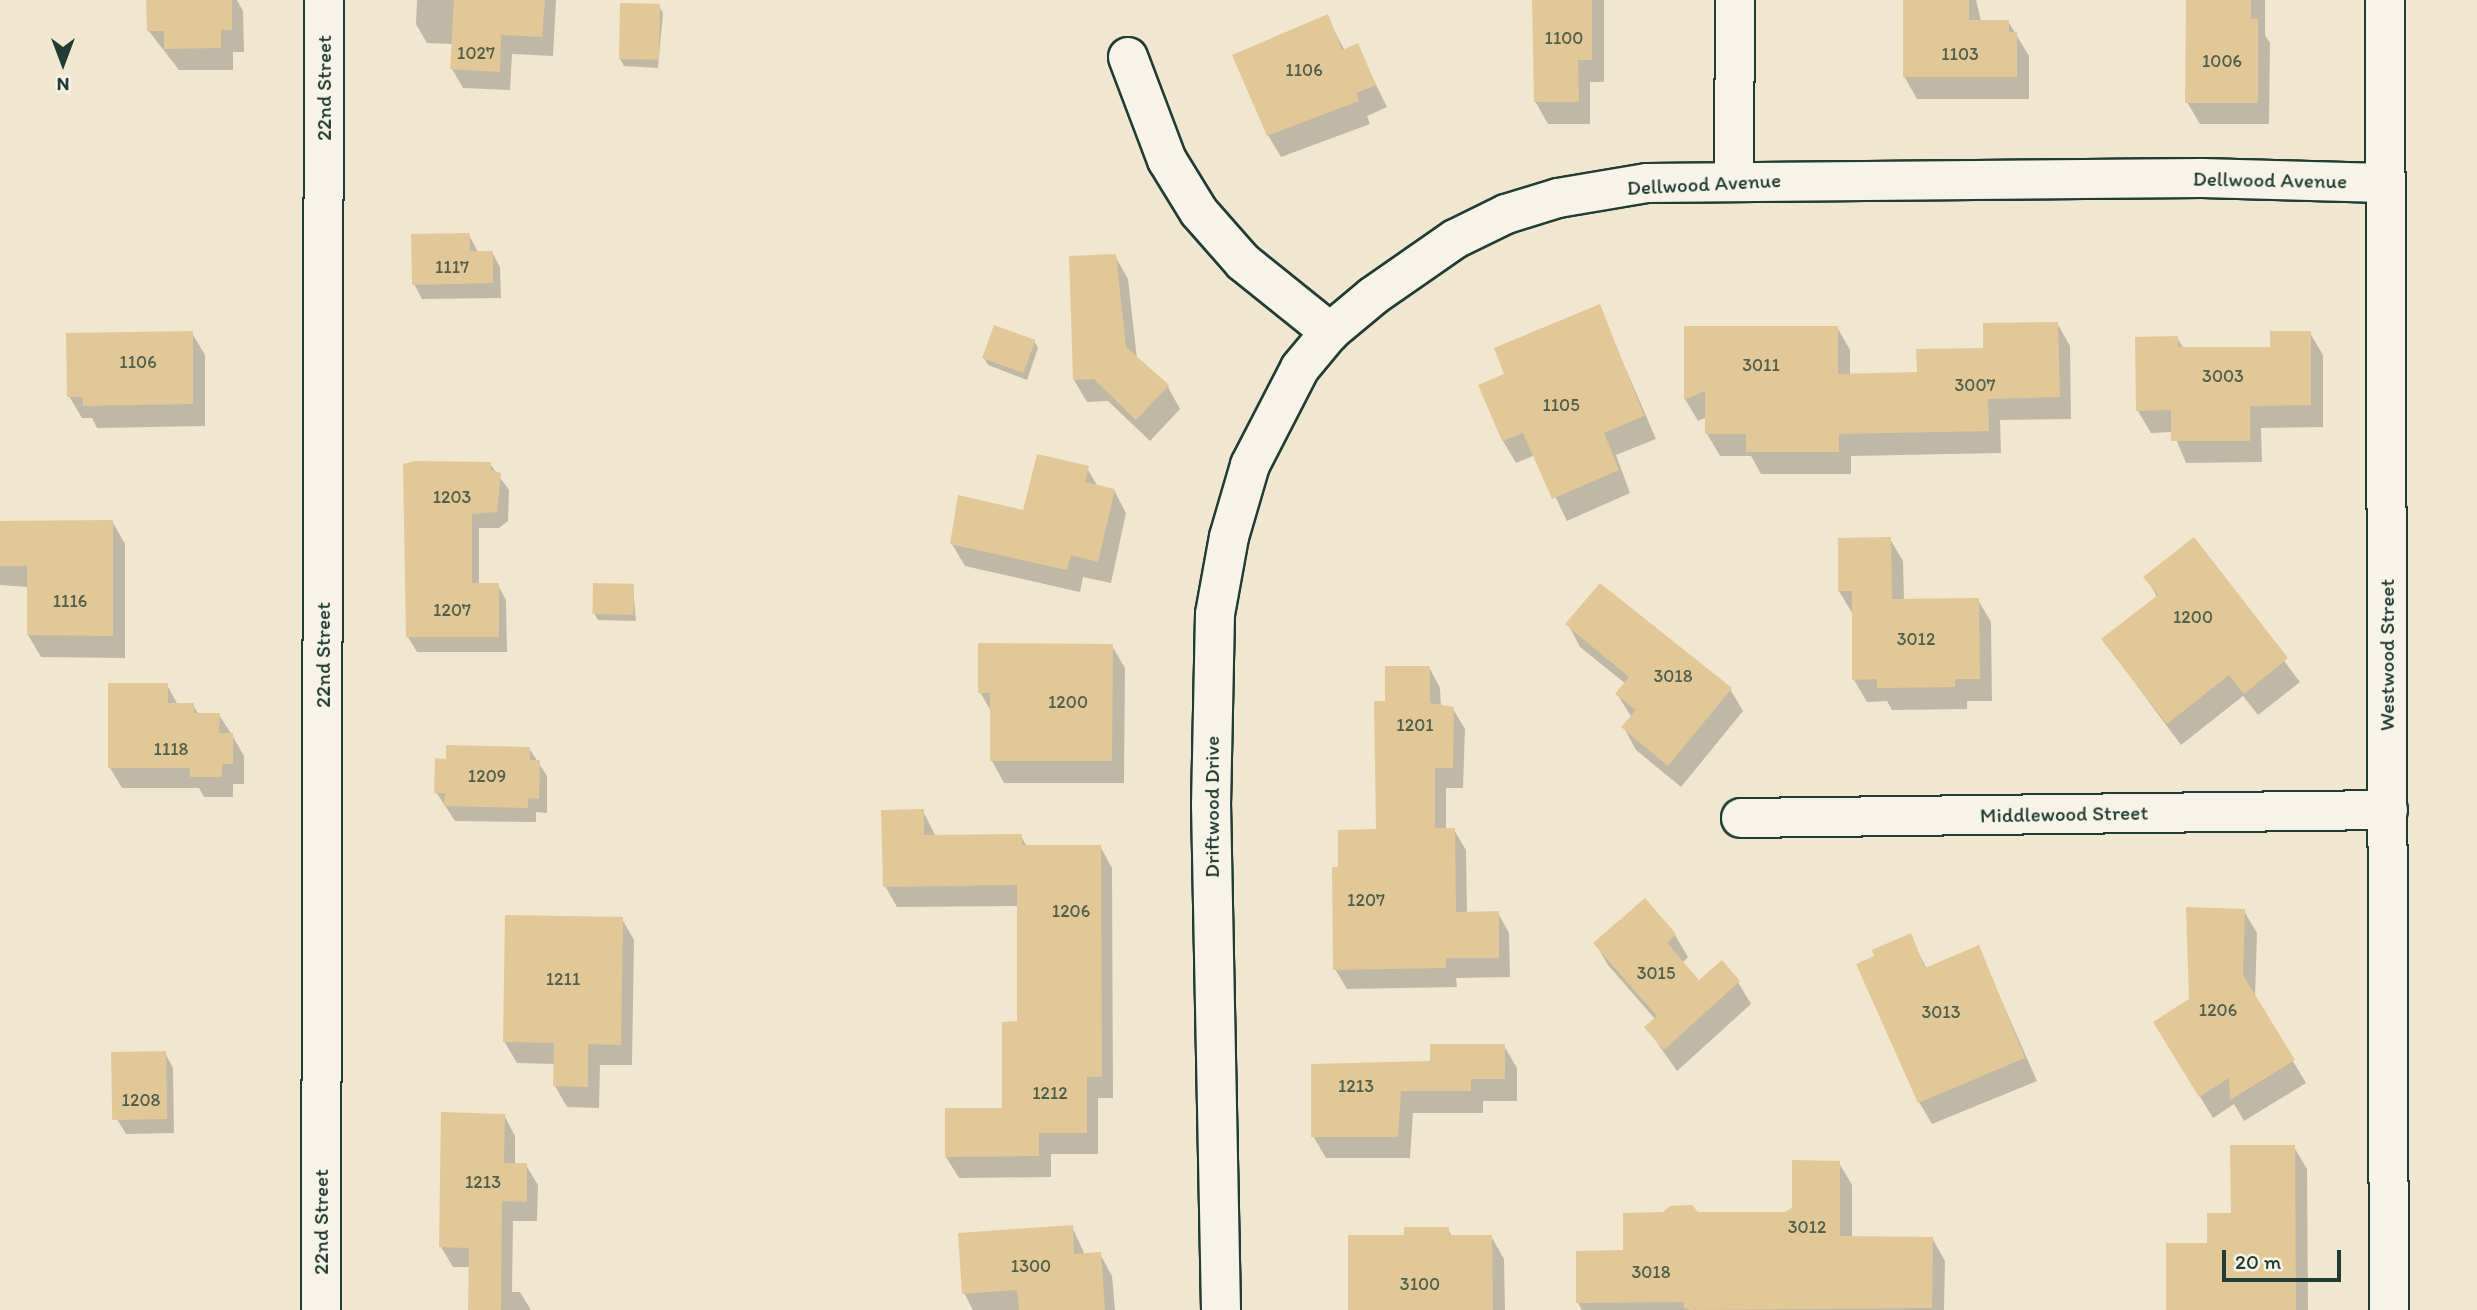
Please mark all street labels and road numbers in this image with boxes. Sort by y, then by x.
street label: 22nd Street [311,35,337,141]
street label: Dellwood Avenue [2193,166,2347,194]
street label: Dellwood Avenue [1627,167,1781,201]
street label: Westwood Street [2374,579,2400,731]
street label: 22nd Street [310,602,336,708]
street label: Driftwood Drive [1199,736,1225,878]
street label: Middlewood Street [1980,800,2148,828]
street label: 22nd Street [308,1169,334,1275]

